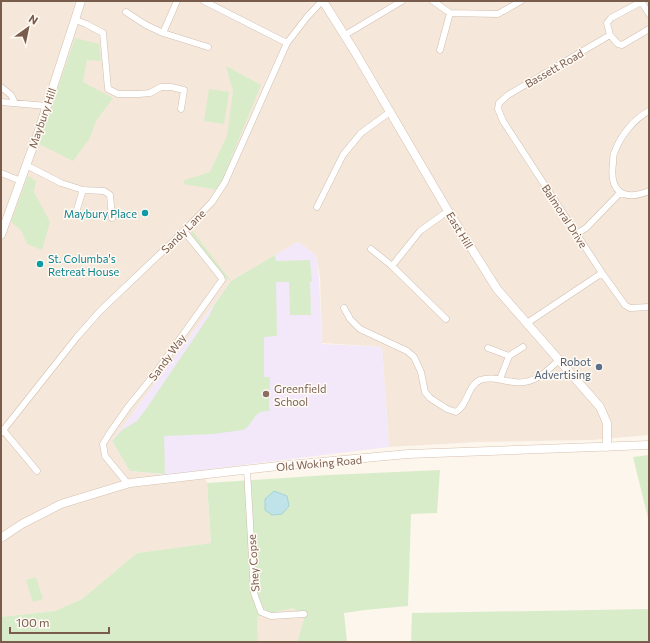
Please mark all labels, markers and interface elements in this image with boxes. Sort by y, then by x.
north arrow [8,8,48,48]
text: N [27,11,41,27]
street label: Bassett Road [522,46,586,90]
street label: Maybury Hill [26,86,58,150]
street label: Balmoral Drive [540,182,591,250]
street label: Sandy Lane [158,206,208,256]
place label: Maybury Place [64,207,137,220]
marker: Maybury Place [140,208,150,218]
street label: East Hill [444,209,476,251]
place label: St. Columba's Retreat House [48,252,120,278]
marker: St. Columba's Retreat House [35,259,45,269]
street label: Sandy Way [146,331,188,383]
place label: Robot Advertising [534,355,591,381]
marker: Robot Advertising [594,362,604,372]
place label: Greenfield School [274,382,326,408]
marker: Greenfield School [261,389,271,399]
street label: Old Woking Road [276,453,362,473]
street label: Shey Copse [244,534,261,592]
scale bar [10,609,109,635]
text: 100 m [16,615,50,629]

